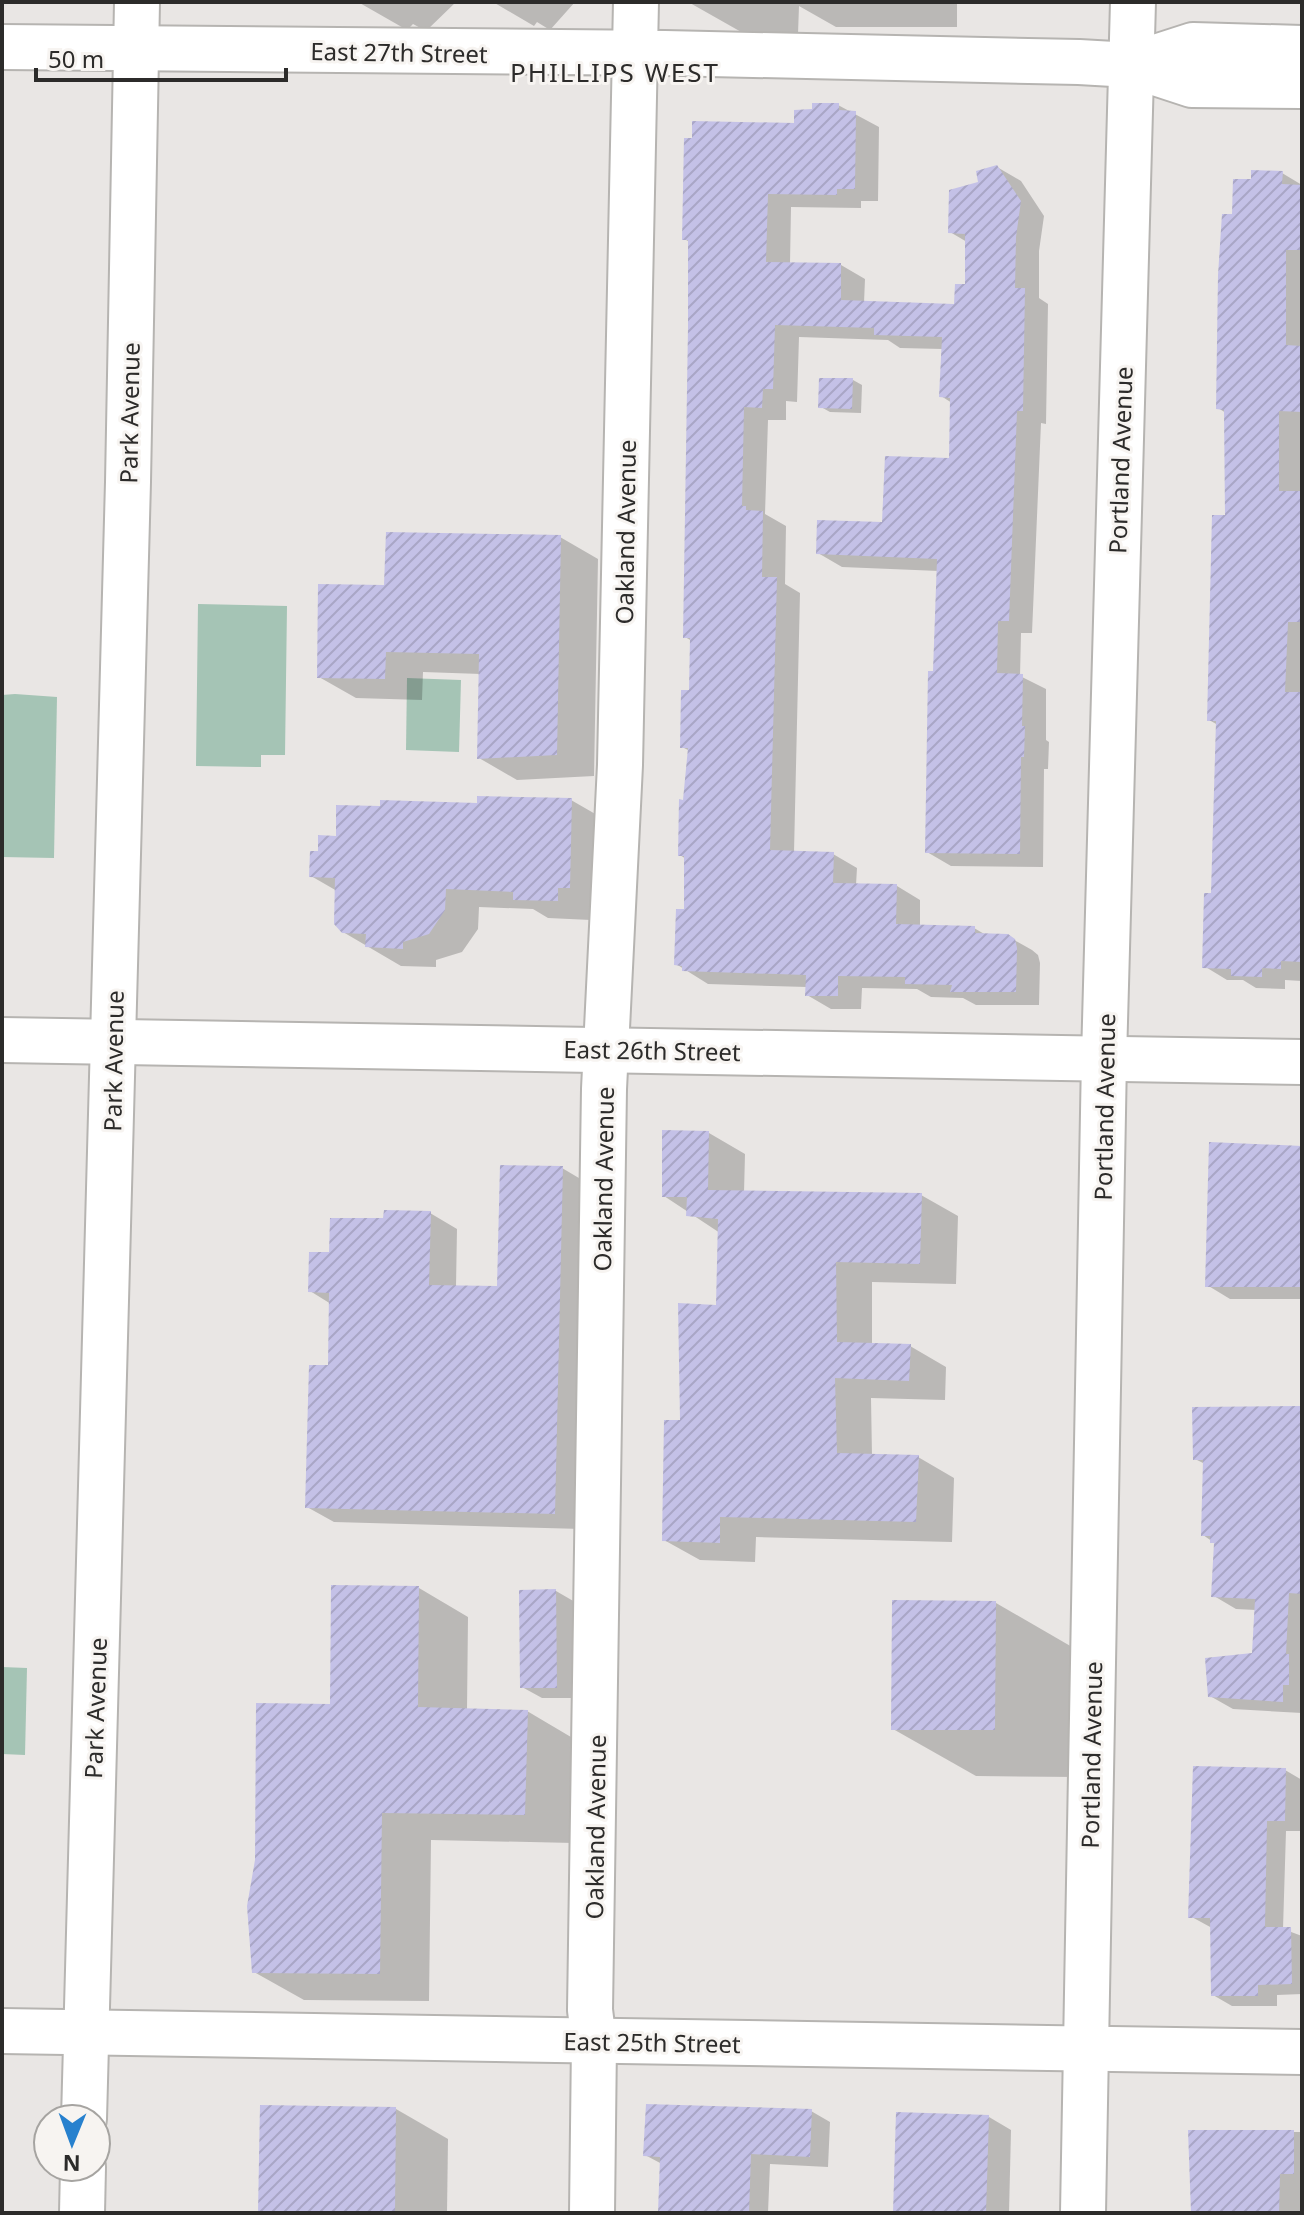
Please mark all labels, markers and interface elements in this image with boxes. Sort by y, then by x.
scale bar [36,32,286,82]
street label: East 27th Street [310,34,488,70]
text: 50 m [48,42,104,75]
district label: PHILLIPS WEST [510,54,720,90]
street label: Park Avenue [111,342,147,484]
street label: Portland Avenue [1100,366,1140,554]
street label: Oakland Avenue [607,439,643,625]
street label: Park Avenue [95,990,131,1132]
street label: Portland Avenue [1086,1013,1122,1201]
street label: East 26th Street [563,1032,741,1068]
street label: Oakland Avenue [585,1086,621,1272]
street label: Park Avenue [76,1637,114,1779]
street label: Portland Avenue [1073,1661,1109,1849]
street label: Oakland Avenue [577,1734,613,1920]
street label: East 25th Street [563,2024,741,2060]
north arrow [32,2103,112,2183]
text: N [62,2149,81,2179]

